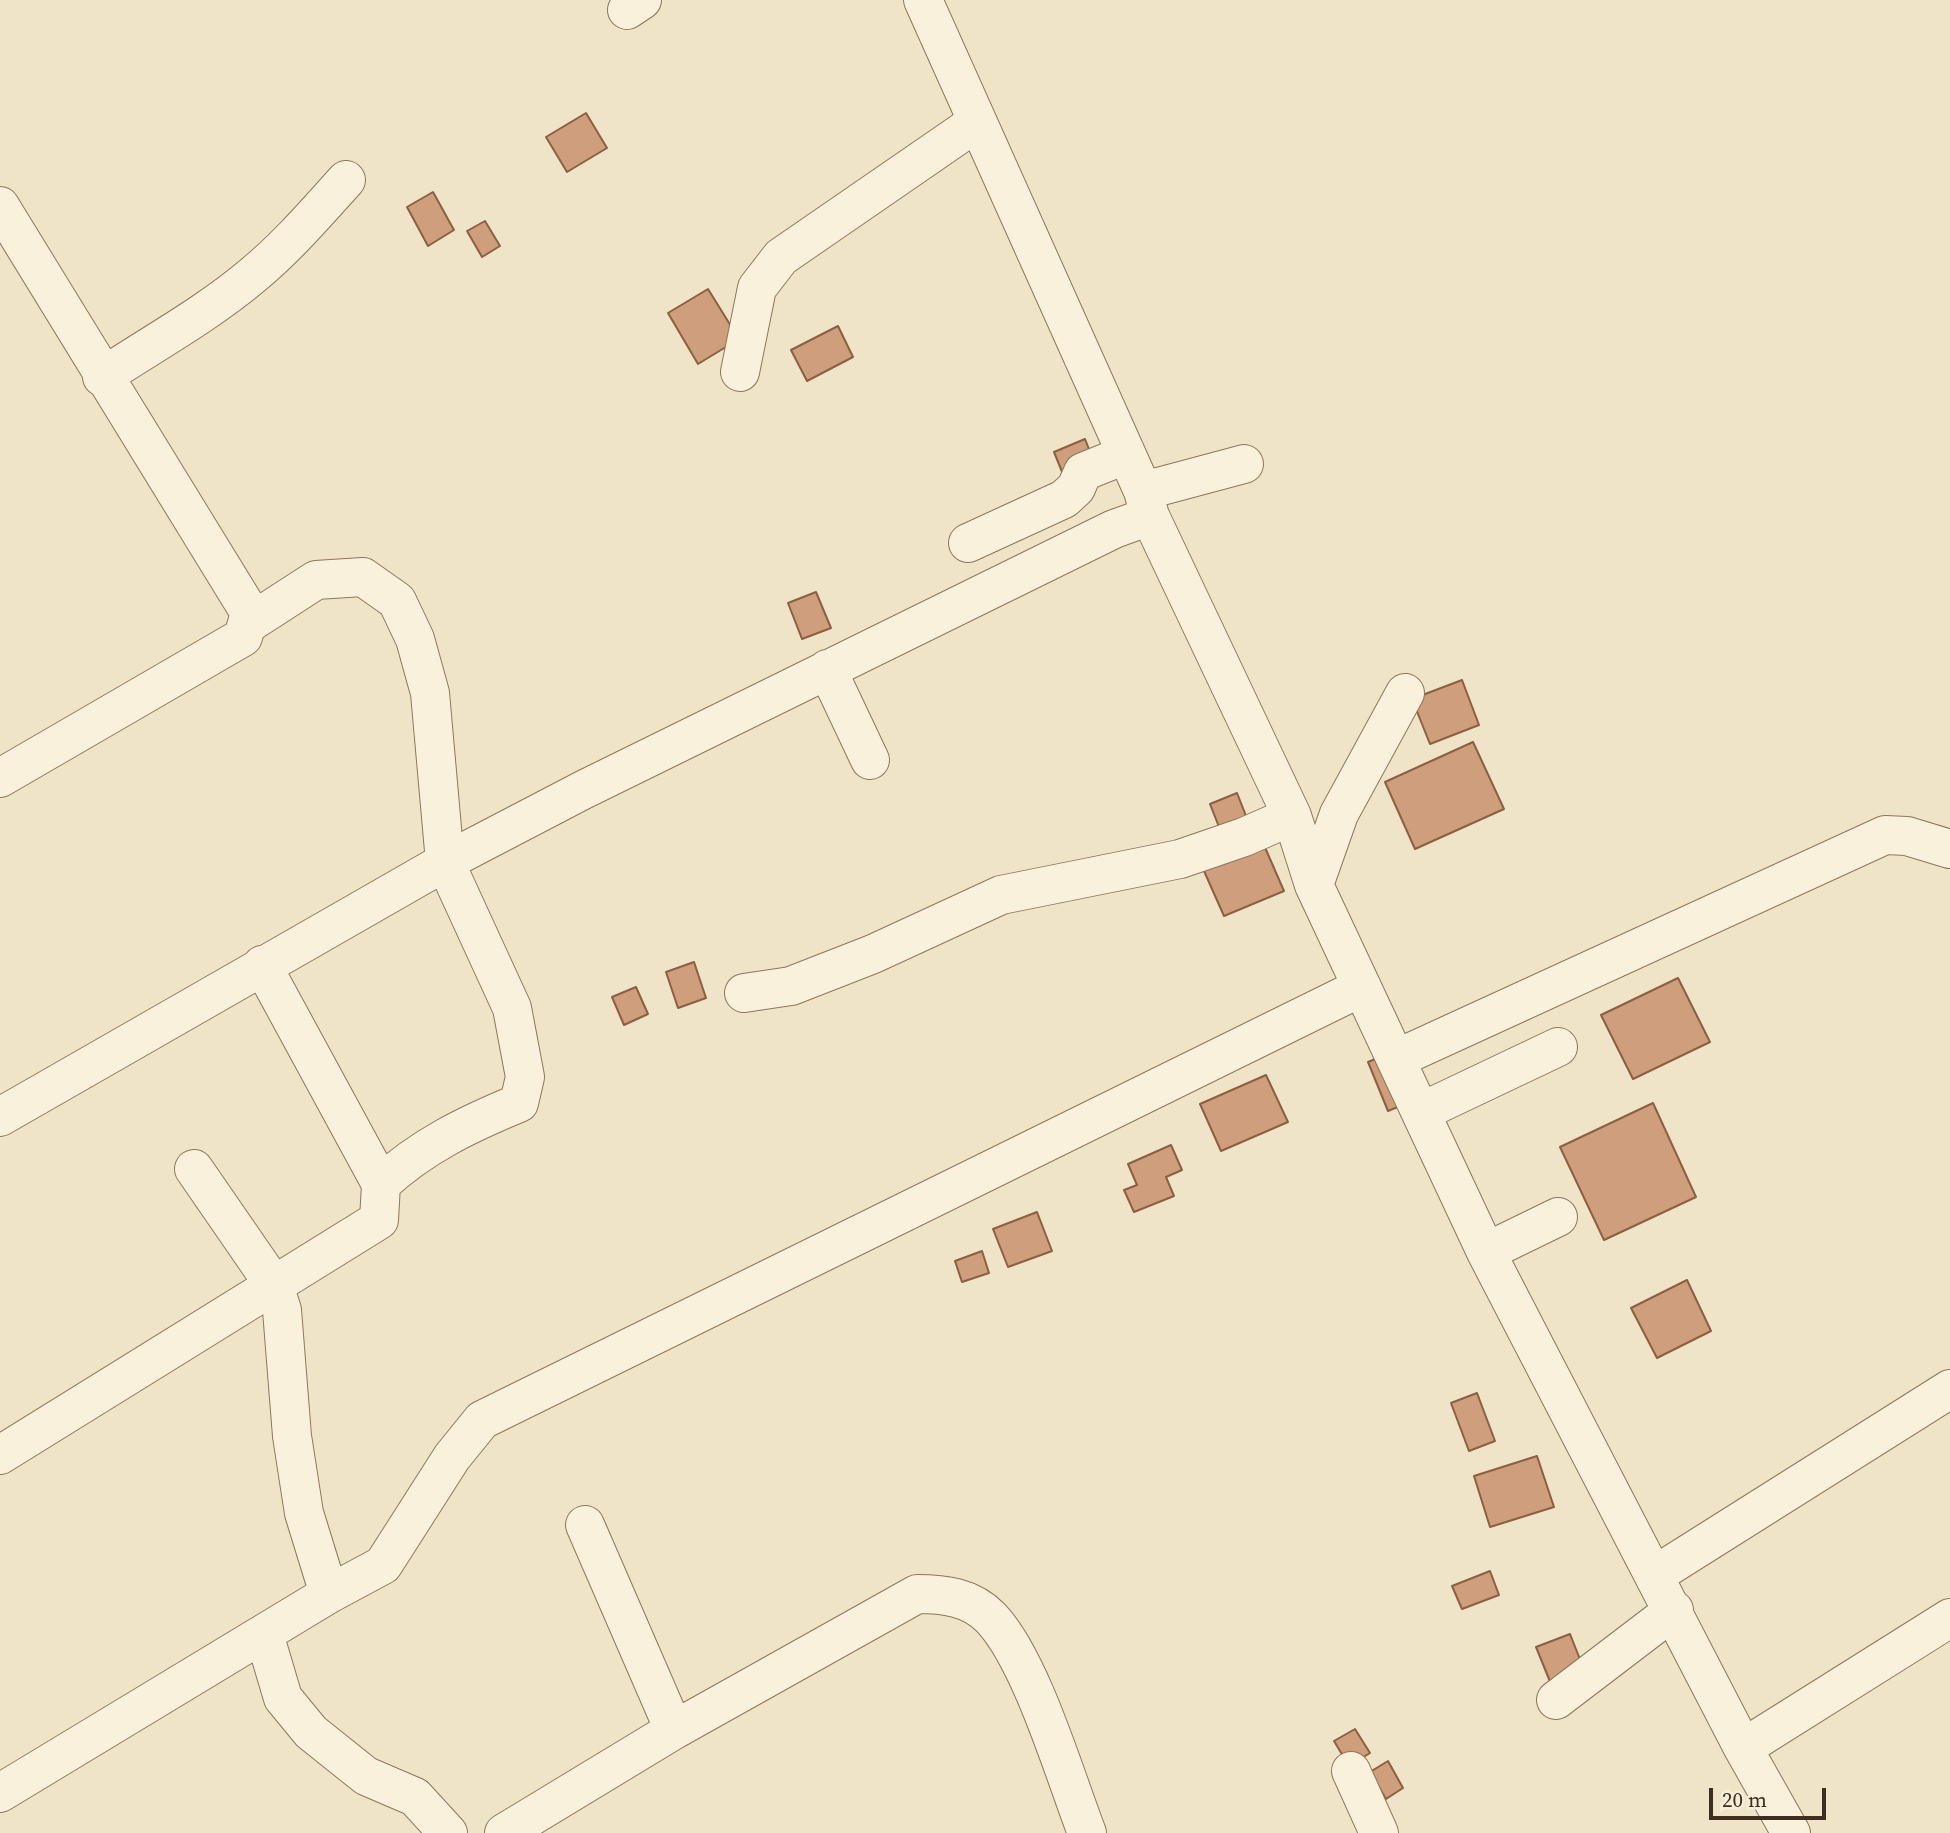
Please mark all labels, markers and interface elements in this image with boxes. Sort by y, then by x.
scale bar [1712,1773,1829,1817]
text: 20 m [1722,1785,1767,1814]

